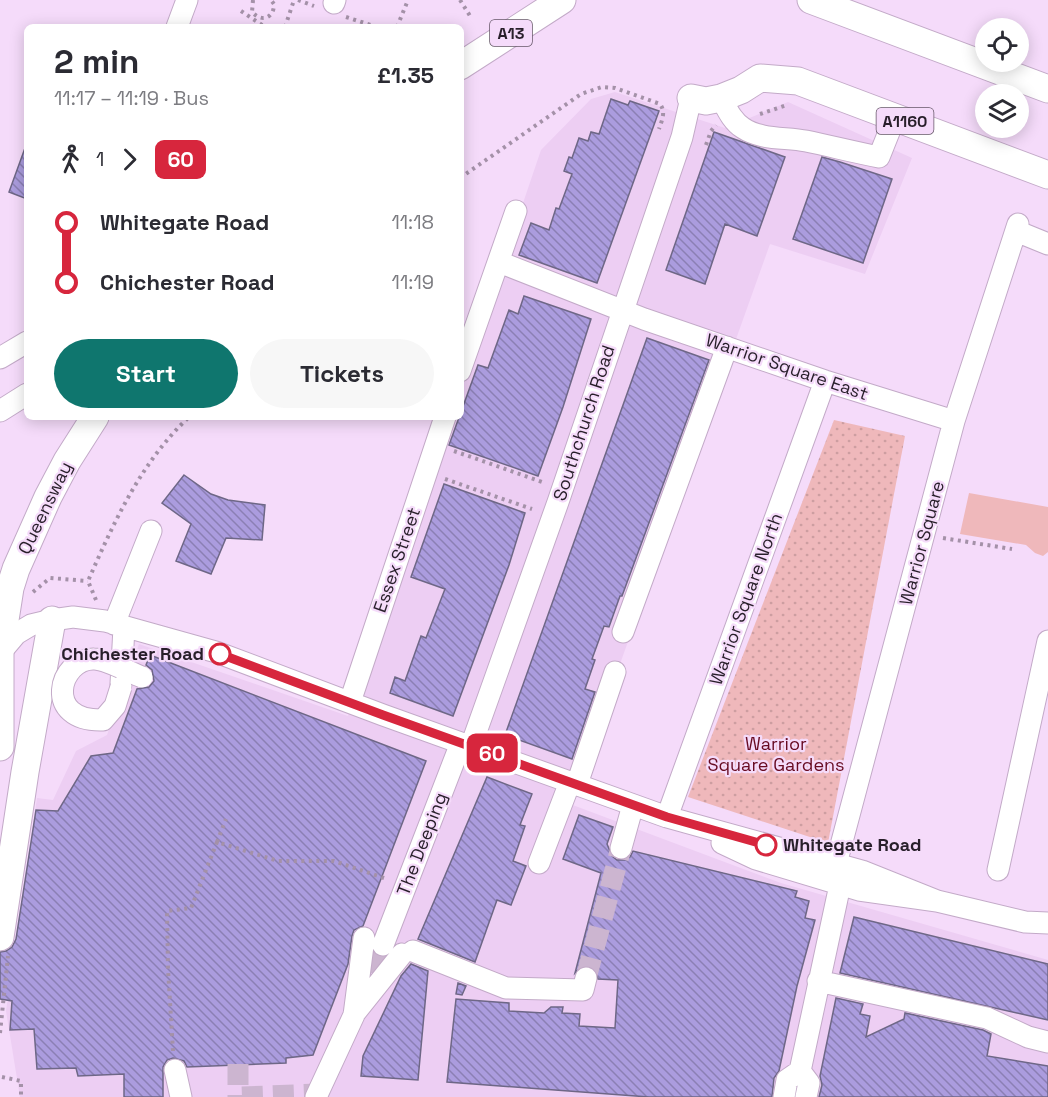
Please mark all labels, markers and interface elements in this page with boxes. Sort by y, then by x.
map controls [975,18,1029,138]
button: locate [975,18,1029,72]
road number: A13 [490,20,532,46]
text: 2 min [54,41,139,83]
text: £1.35 [377,61,434,89]
button: layers [975,84,1029,138]
text: 11:17 – 11:19 · Bus [54,85,209,111]
road number: A1160 [876,108,934,134]
icon: walk [54,143,87,176]
icon: forward [113,143,146,176]
text: 1 [96,146,104,172]
text: 60 [167,146,194,173]
text: Whitegate Road [100,208,269,236]
text: 11:18 [391,209,434,235]
text: Chichester Road [100,268,275,296]
text: 11:19 [392,269,434,295]
street label: Warrior Square East [703,328,871,405]
button: Start [54,339,238,408]
button: Tickets [250,339,434,408]
street label: Southchurch Road [548,342,620,504]
street label: Queensway [12,458,77,558]
street label: Warrior Square [894,478,949,607]
street label: Essex Street [368,504,425,615]
street label: Warrior Square North [704,510,787,688]
place label: Chichester Road [61,642,204,665]
marker: Chichester Road [209,643,231,665]
park label: Warrior Square Gardens [707,732,845,776]
line badge: 60 [465,734,519,772]
text: 60 [479,740,505,767]
street label: The Deeping [391,789,452,899]
place label: Whitegate Road [783,833,922,856]
marker: Whitegate Road [755,834,777,856]

